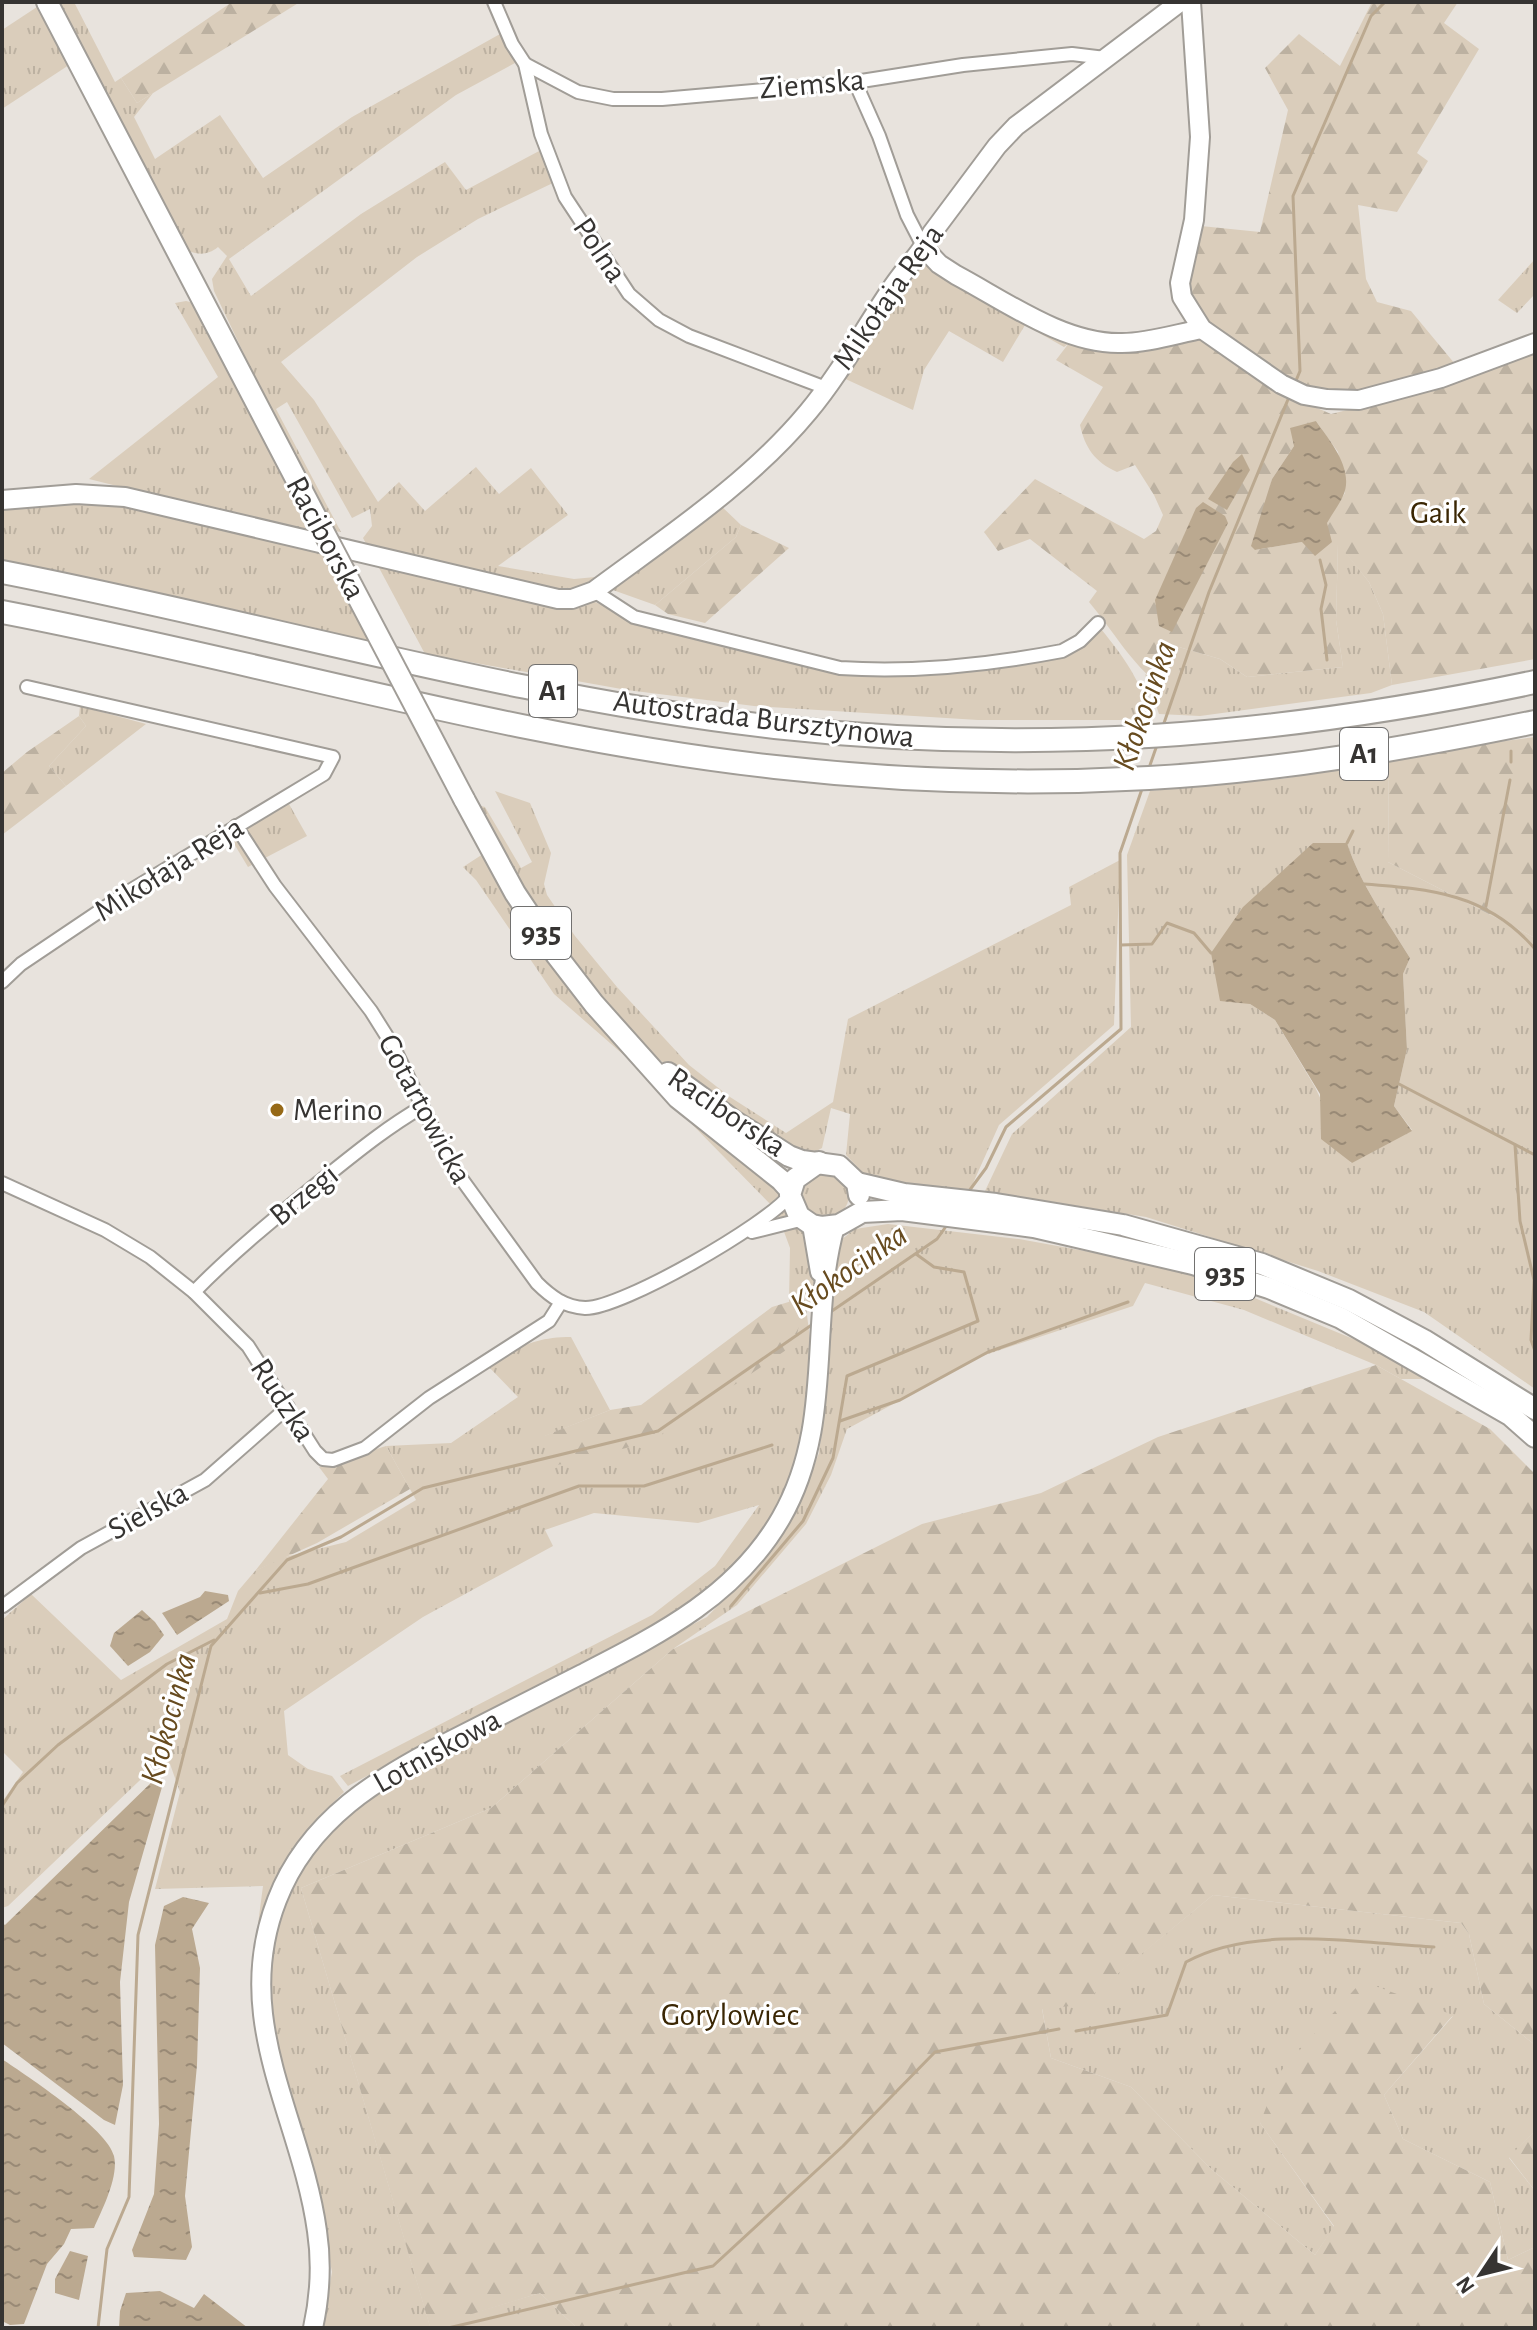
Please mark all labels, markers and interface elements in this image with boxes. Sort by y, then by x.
street label: Ziemska [758,63,866,105]
street label: Polna [567,212,633,288]
street label: Mikołaja Reja [826,219,950,375]
street label: Raciborska [280,471,372,605]
park label: Gaik [1410,497,1466,529]
water label: Kłokocinka [1107,637,1183,775]
road number: A1 [529,665,577,717]
street label: Autostrada Bursztynowa [612,685,916,753]
road number: A1 [1340,728,1388,780]
street label: Mikołaja Reja [89,811,249,927]
road number: 935 [511,907,571,959]
street label: Gotartowicka [372,1029,478,1189]
street label: Raciborska [662,1061,792,1163]
place label: Merino [293,1094,383,1126]
marker: Merino [268,1101,286,1119]
street label: Brzegi [264,1158,344,1232]
water label: Kłokocinka [784,1218,914,1322]
road number: 935 [1195,1248,1255,1300]
street label: Rudzka [245,1353,321,1447]
street label: Sielska [103,1476,193,1546]
water label: Kłokocinka [135,1650,203,1788]
street label: Lotniskowa [368,1703,506,1799]
park label: Gorylowiec [661,1999,799,2031]
north arrow [1441,2234,1521,2314]
text: N [1452,2272,1479,2297]

